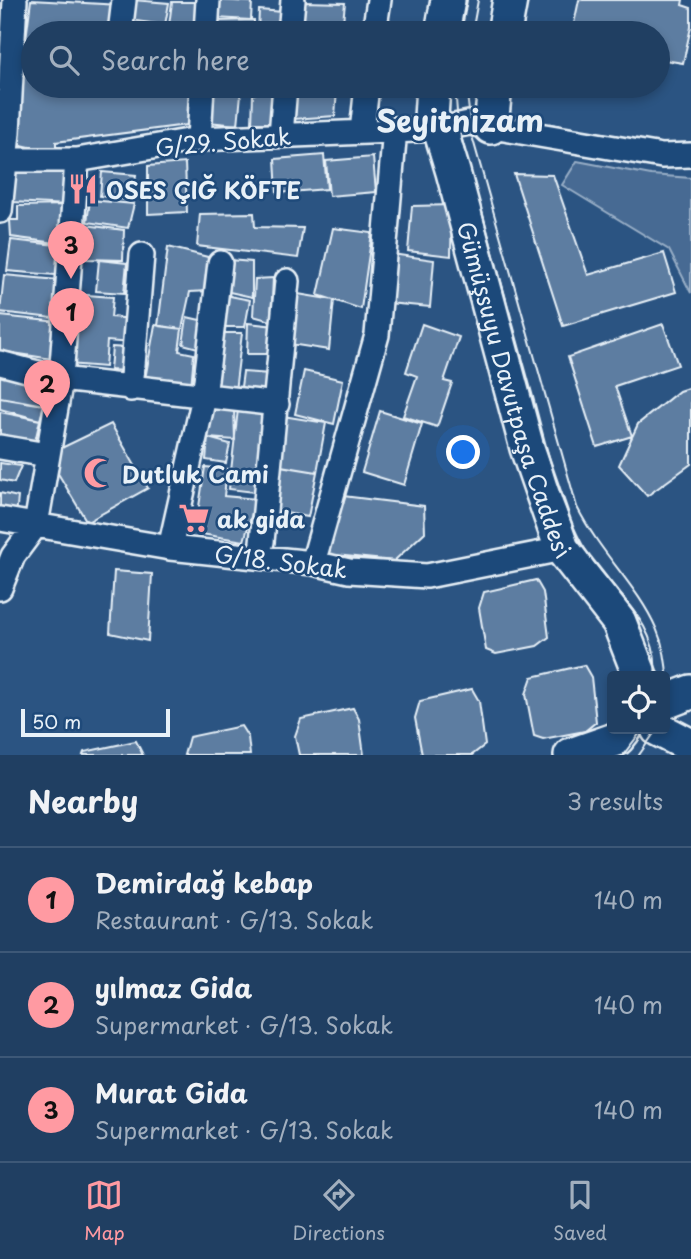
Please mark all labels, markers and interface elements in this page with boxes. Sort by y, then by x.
search box [21,21,670,98]
text: Search here [101,40,250,79]
icon: search [45,41,83,79]
district label: Seyitnizam [376,97,544,142]
street label: G/29. Sokak [154,118,292,164]
restaurant icon: OSES ÇIĞ KÖFTE [66,172,100,206]
place label: OSES ÇIĞ KÖFTE [106,172,301,207]
street label: Gümüşsuyu Davutpaşa Caddesi [449,217,580,566]
pin: 3 [48,221,94,279]
pin: 1 [48,288,94,346]
pin: 2 [24,360,70,418]
your location [446,435,480,469]
mosque icon: Dutluk Cami [82,456,116,490]
place label: Dutluk Cami [122,456,268,491]
supermarket icon: ak gida [177,501,211,535]
place label: ak gida [217,501,305,536]
street label: G/18. Sokak [212,535,350,587]
map controls [607,671,670,734]
button: locate [607,671,670,734]
scale bar [21,706,170,738]
text: 50 m [32,707,81,735]
text: Nearby [28,778,138,823]
text: 3 results [567,783,663,818]
text: Demirdağ kebap [95,863,313,902]
text: 1 [46,882,57,917]
text: 140 m [594,882,663,917]
text: Restaurant · G/13. Sokak [95,902,373,937]
text: yılmaz Gida [95,968,252,1007]
text: 2 [43,987,59,1022]
text: 140 m [594,987,663,1022]
text: Supermarket · G/13. Sokak [95,1007,393,1042]
text: Murat Gida [95,1073,248,1112]
text: 3 [43,1092,59,1127]
text: 140 m [594,1092,663,1127]
text: Supermarket · G/13. Sokak [95,1112,393,1147]
tab: Map [84,1176,125,1246]
tab: Directions [293,1176,385,1246]
tab: Saved [553,1176,607,1246]

